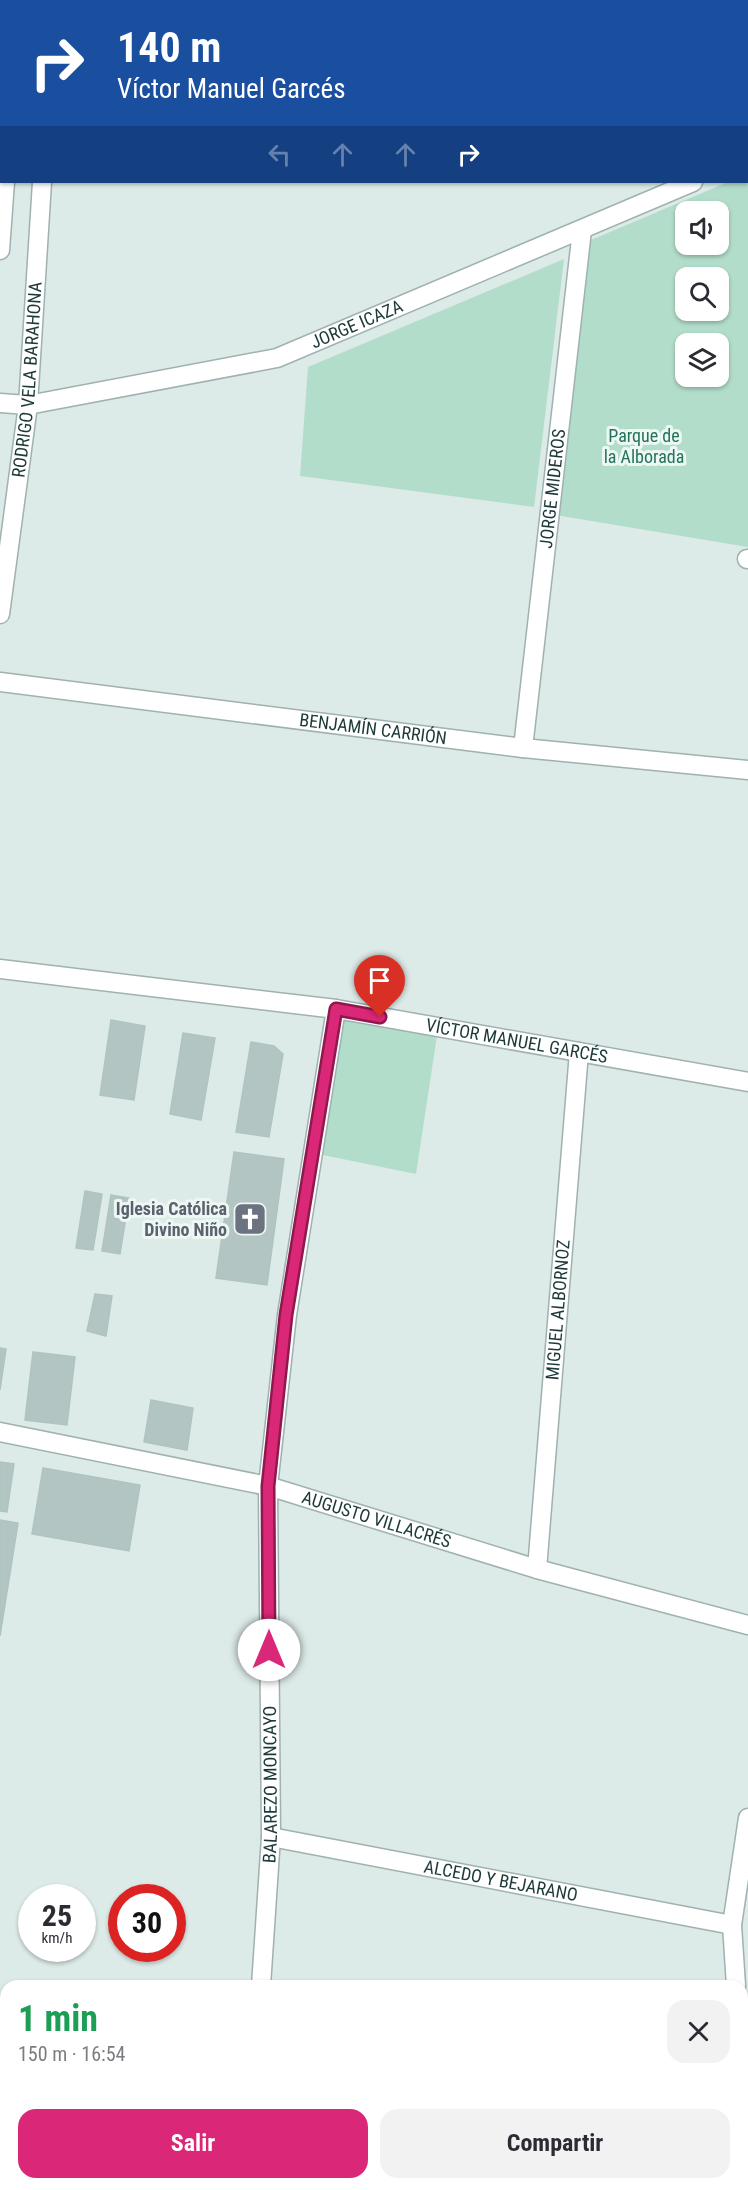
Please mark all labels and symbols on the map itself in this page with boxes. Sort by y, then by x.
street label: RODRIGO VELA BARAHONA [7,281,46,479]
street label: JORGE ICAZA [307,295,406,353]
park label: Parque de la Alborada [604,425,684,467]
street label: JORGE MIDEROS [535,428,569,549]
street label: BENJAMÍN CARRIÓN [298,709,448,748]
pin [354,955,405,1017]
street label: VÍCTOR MANUEL GARCÉS [424,1014,610,1067]
place label: Iglesia Católica Divino Niño [116,1198,227,1240]
church icon: Iglesia Católica Divino Niño [232,1201,268,1237]
street label: MIGUEL ALBORNOZ [541,1239,574,1381]
street label: AUGUSTO VILLACRÉS [300,1486,454,1552]
position arrow [237,1618,301,1682]
street label: BALAREZO MONCAYO [258,1706,281,1864]
street label: ALCEDO Y BEJARANO [422,1855,580,1905]
speed limit sign: 30 [108,1884,186,1962]

